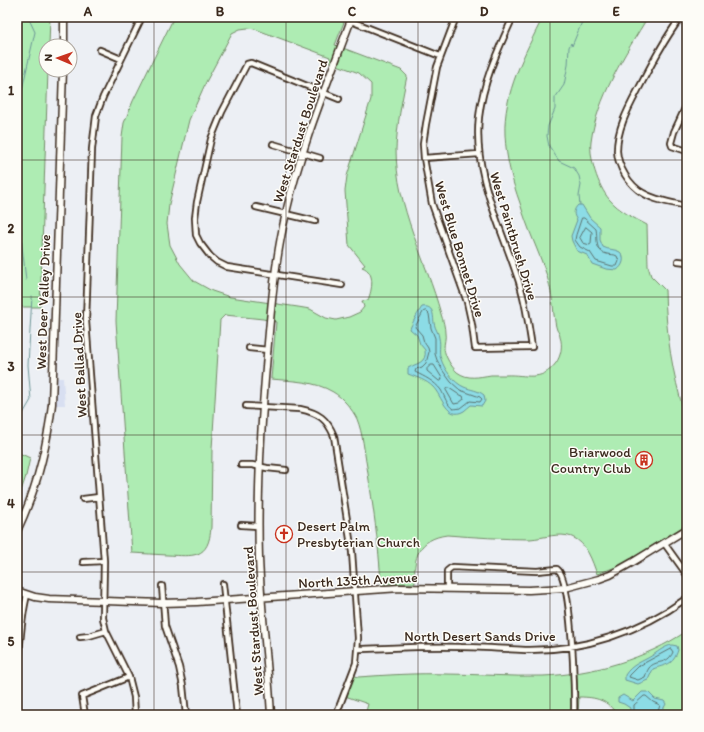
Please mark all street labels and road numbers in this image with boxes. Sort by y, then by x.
street label: West Stardust Boulevard [269,57,332,205]
street label: West Paintbrush Drive [486,170,541,303]
street label: West Blue Bonnet Drive [431,179,488,320]
street label: West Deer Valley Drive [33,234,54,370]
street label: West Ballad Drive [68,311,91,418]
street label: West Stardust Boulevard [240,545,267,696]
street label: North 135th Avenue [298,569,418,592]
street label: North Desert Sands Drive [404,628,556,645]

